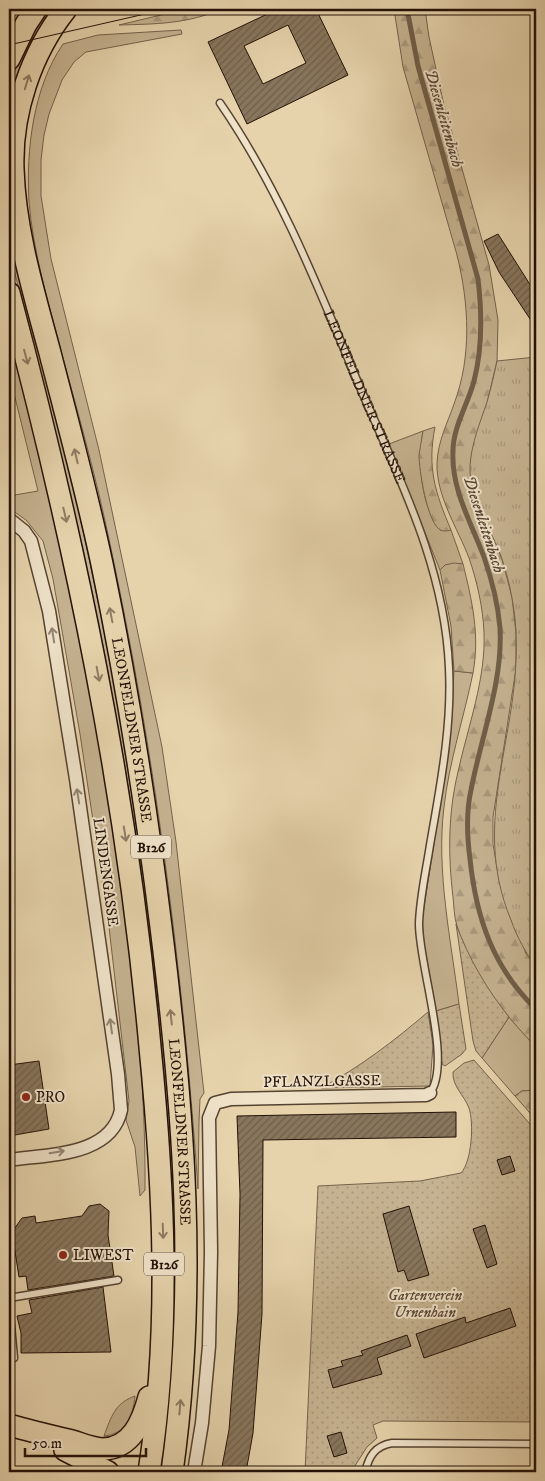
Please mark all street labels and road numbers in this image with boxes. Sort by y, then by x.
street label: LEONFELDNER STRASSE [319,307,410,487]
street label: LEONFELDNER STRASSE [107,636,156,824]
street label: LINDENGASSE [88,817,123,928]
road number: B126 [131,836,171,859]
street label: LEONFELDNER STRASSE [164,1038,195,1226]
street label: PFLANZLGASSE [263,1071,381,1092]
road number: B126 [144,1252,184,1276]

